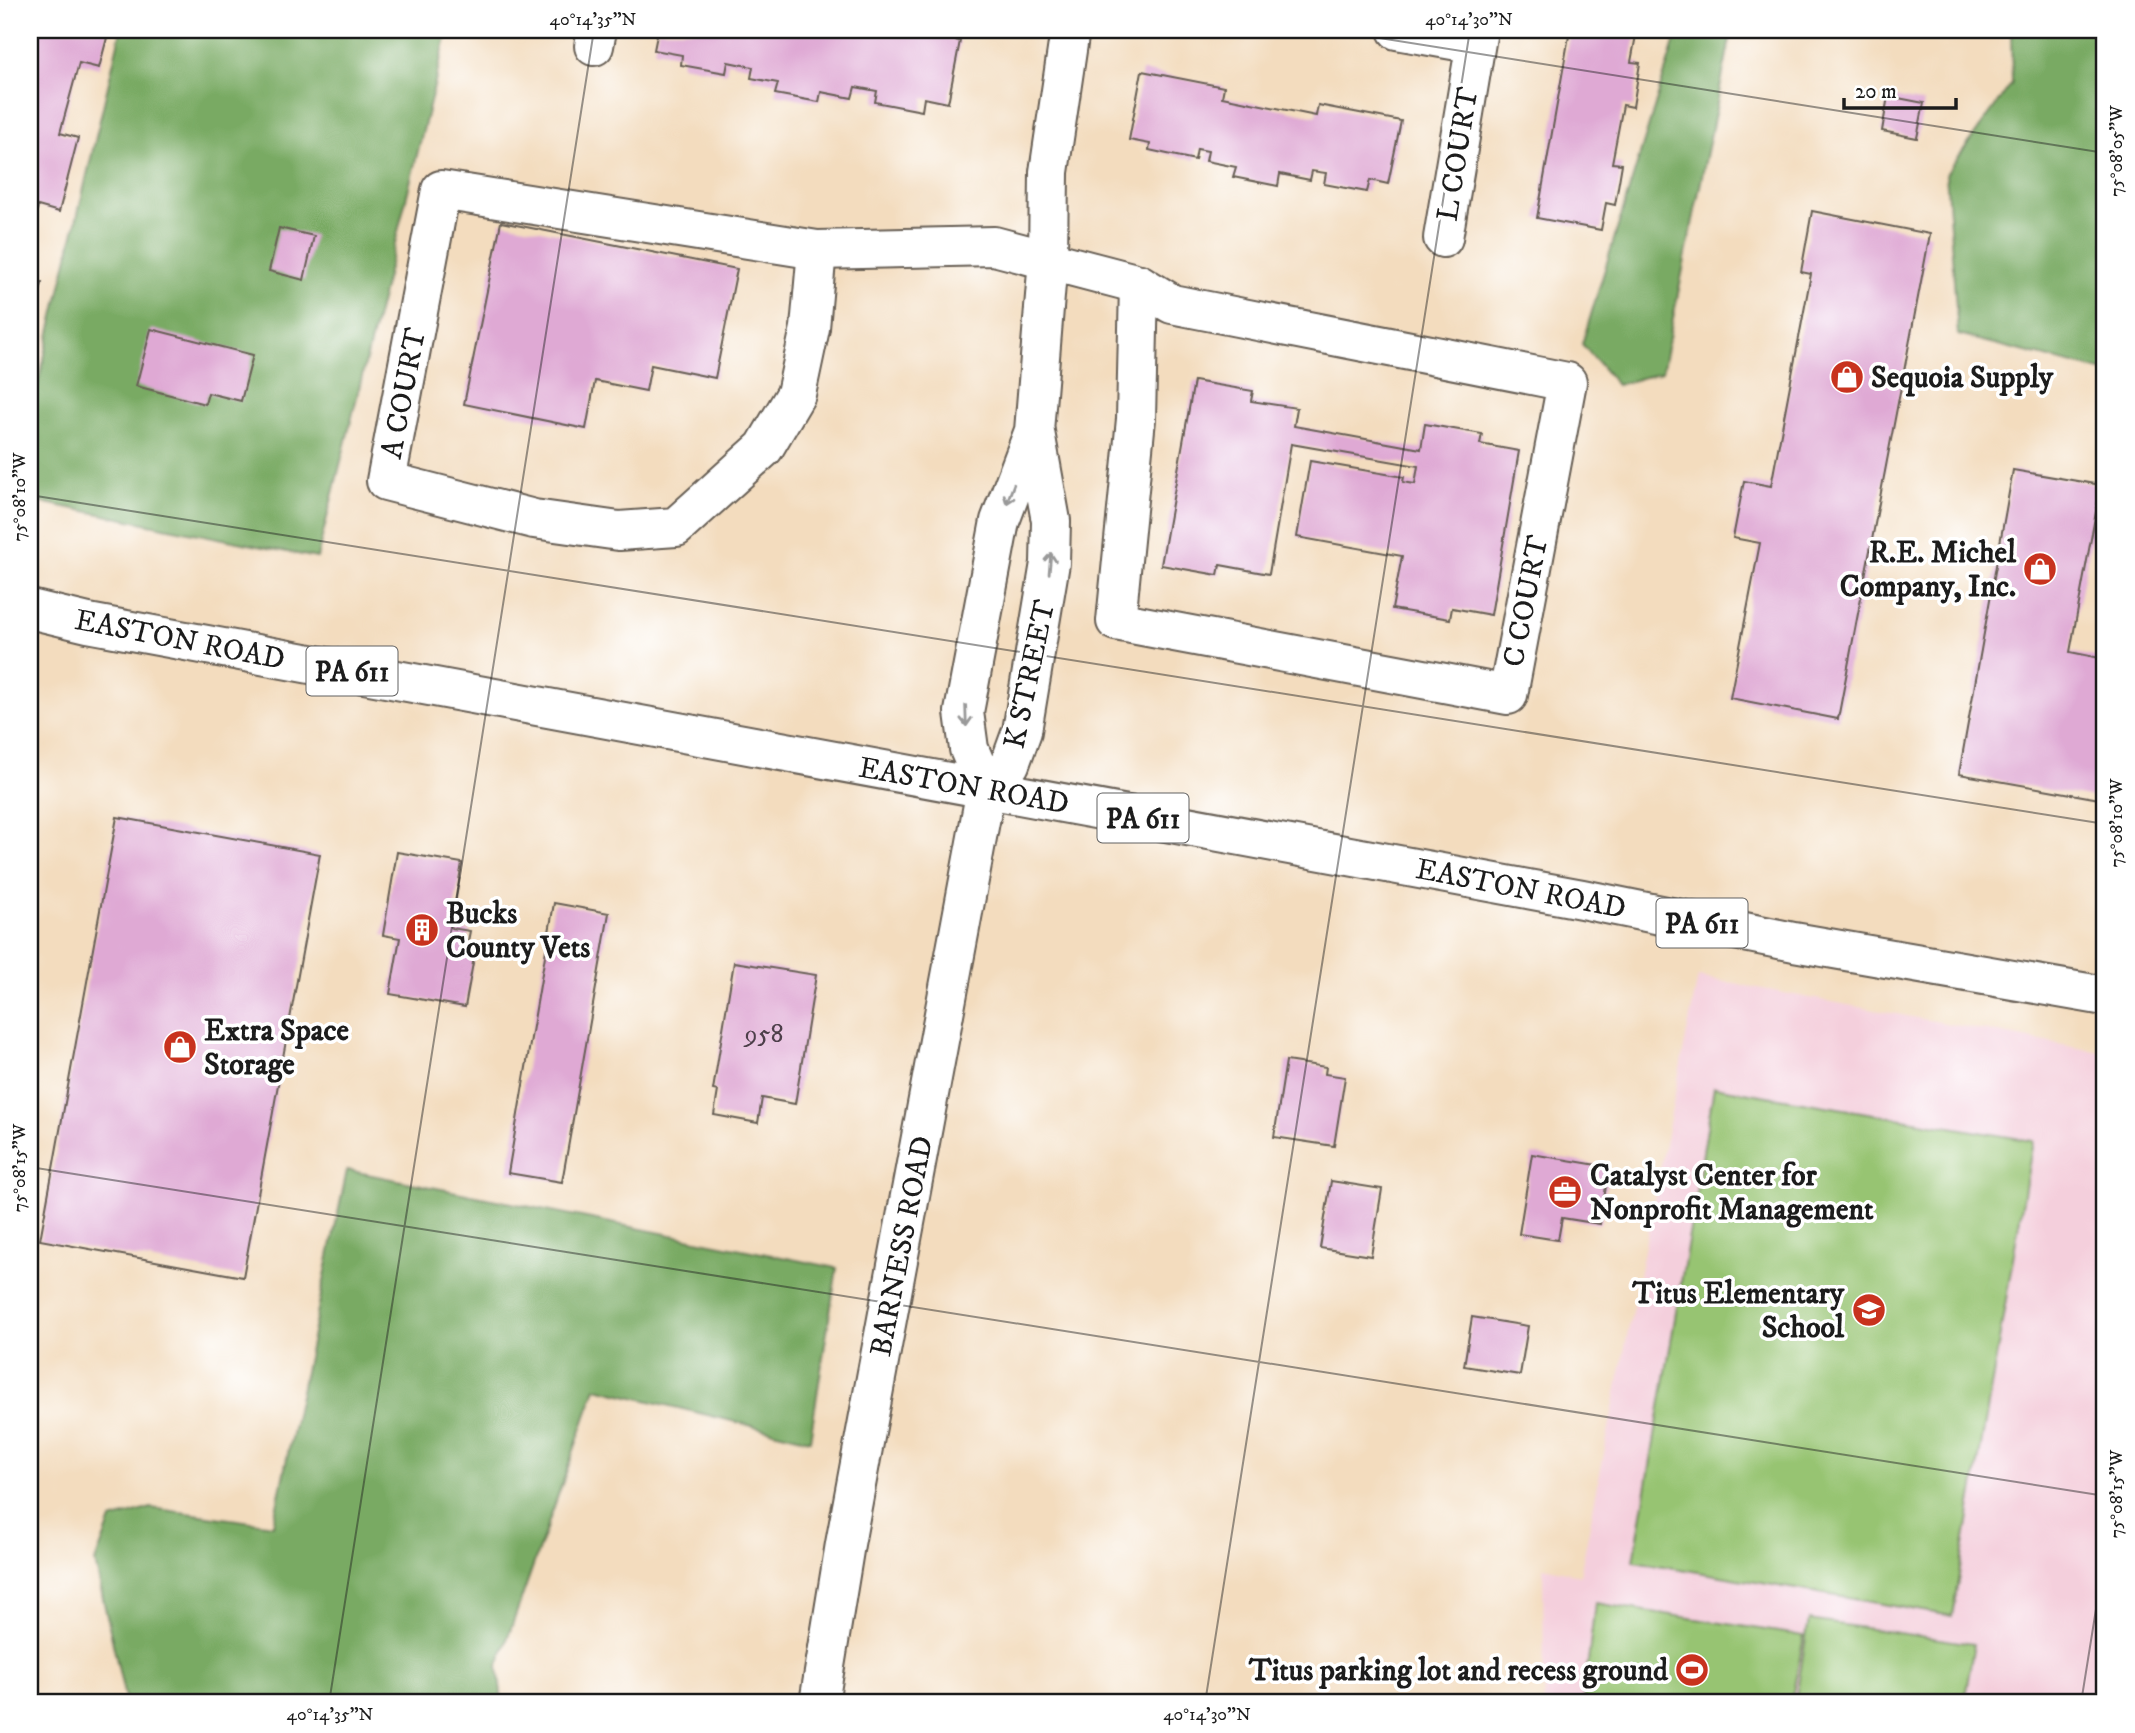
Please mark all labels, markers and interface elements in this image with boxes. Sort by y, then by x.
text: 40°14'35"N [550,9,637,31]
text: 40°14'30"N [1425,9,1513,31]
scale bar [1844,66,1956,110]
text: 20 m [1855,79,1897,105]
street label: L COURT [1430,84,1487,224]
text: 75°08'05"W [2106,105,2128,197]
street label: A COURT [374,324,435,462]
shop icon: Sequoia Supply [1828,358,1866,396]
place label: Sequoia Supply [1871,360,2054,397]
text: 75°08'10"W [9,452,31,542]
one-way arrow [1003,483,1015,505]
street label: C COURT [1496,532,1557,670]
place label: R.E. Michel Company, Inc. [1840,535,2017,606]
shop icon: R.E. Michel Company, Inc. [2021,550,2059,588]
one-way arrow [1043,552,1056,575]
street label: K STREET [997,596,1064,752]
street label: EASTON ROAD [72,602,288,679]
road number: PA 611 [306,646,398,696]
one-way arrow [959,705,972,728]
street label: EASTON ROAD [856,750,1072,823]
text: 75°08'10"W [2106,778,2128,868]
road number: PA 611 [1098,794,1188,842]
street label: EASTON ROAD [1413,851,1629,928]
place label: Bucks County Vets [446,896,590,967]
road number: PA 611 [1656,898,1748,948]
building icon: Bucks County Vets [403,911,441,949]
place label: Extra Space Storage [204,1013,349,1084]
house number: 958 [743,1018,783,1051]
shop icon: Extra Space Storage [161,1028,199,1066]
text: 75°08'15"W [9,1123,31,1212]
street label: BARNESS ROAD [863,1133,942,1360]
place label: Catalyst Center for Nonprofit Management [1590,1158,1874,1229]
office icon: Catalyst Center for Nonprofit Management [1546,1173,1584,1211]
place label: Titus Elementary School [1632,1276,1845,1347]
school or university icon: Titus Elementary School [1850,1291,1888,1329]
text: 75°08'15"W [2106,1449,2128,1538]
sports icon: Titus parking lot and recess ground [1673,1651,1711,1689]
place label: Titus parking lot and recess ground [1248,1653,1669,1690]
text: 40°14'35"N [287,1704,374,1726]
text: 40°14'30"N [1163,1704,1251,1726]

